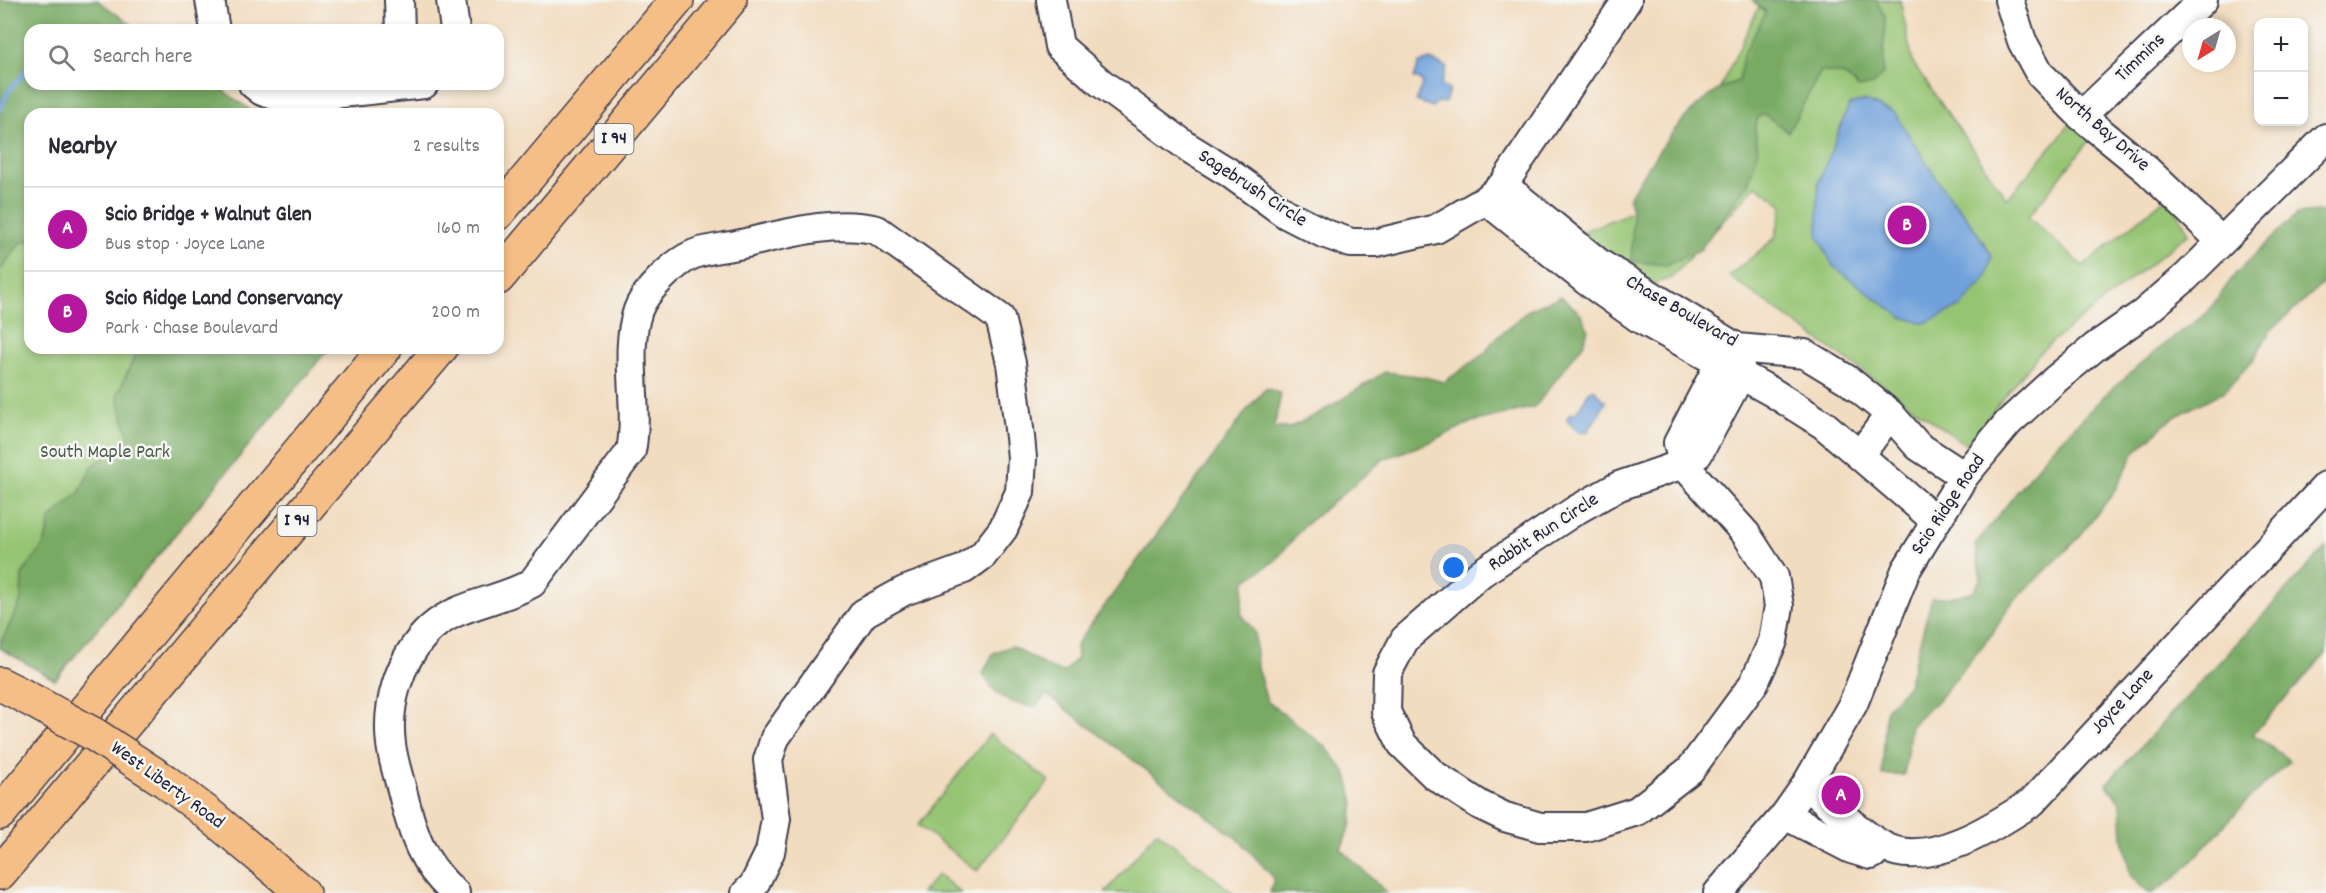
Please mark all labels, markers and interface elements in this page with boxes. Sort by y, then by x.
north arrow [2182,18,2236,72]
map controls [2254,18,2308,126]
button: + [2254,18,2308,72]
search box [24,24,504,90]
street label: Timmins [2110,27,2172,89]
icon: search [45,41,78,74]
text: Search here [93,42,192,73]
button: − [2254,72,2308,126]
street label: North Bay Drive [2049,81,2156,179]
road number: I 94 [594,124,634,154]
text: Nearby [48,129,116,166]
text: 2 results [413,133,480,161]
street label: Sagebrush Circle [1192,143,1312,235]
text: Scio Bridge + Walnut Glen [105,200,312,231]
pin: B [1888,202,1926,248]
text: A [62,215,73,243]
text: 160 m [437,215,480,243]
text: Bus stop · Joyce Lane [105,231,265,259]
street label: Chase Boulevard [1620,269,1742,355]
text: Scio Ridge Land Conservancy [105,284,342,315]
text: B [63,299,72,327]
text: 200 m [431,299,480,327]
text: Park · Chase Boulevard [105,315,278,343]
park label: South Maple Park [40,439,170,467]
street label: Scio Ridge Road [1905,449,1993,561]
street label: Rabbit Run Circle [1483,487,1605,579]
road number: I 94 [278,506,316,536]
your location [1439,553,1468,582]
street label: Joyce Lane [2085,663,2161,741]
street label: West Liberty Road [104,735,230,837]
pin: A [1822,772,1860,818]

